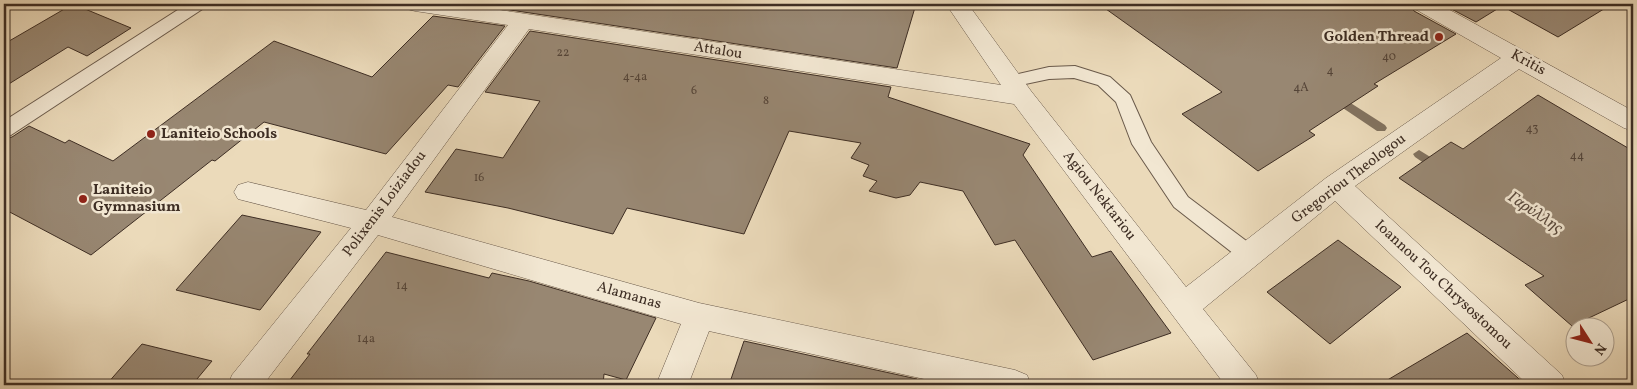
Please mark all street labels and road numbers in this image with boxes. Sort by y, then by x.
street label: Attalou [692,37,744,65]
street label: Kritis [1507,45,1549,81]
street label: Gregoriou Theologou [1287,129,1411,229]
street label: Polixenis Loiziadou [338,147,432,261]
street label: Agiou Nektariou [1057,147,1141,245]
street label: Ioannou Tou Chrysostomou [1369,215,1517,355]
street label: Alamanas [594,277,664,315]

